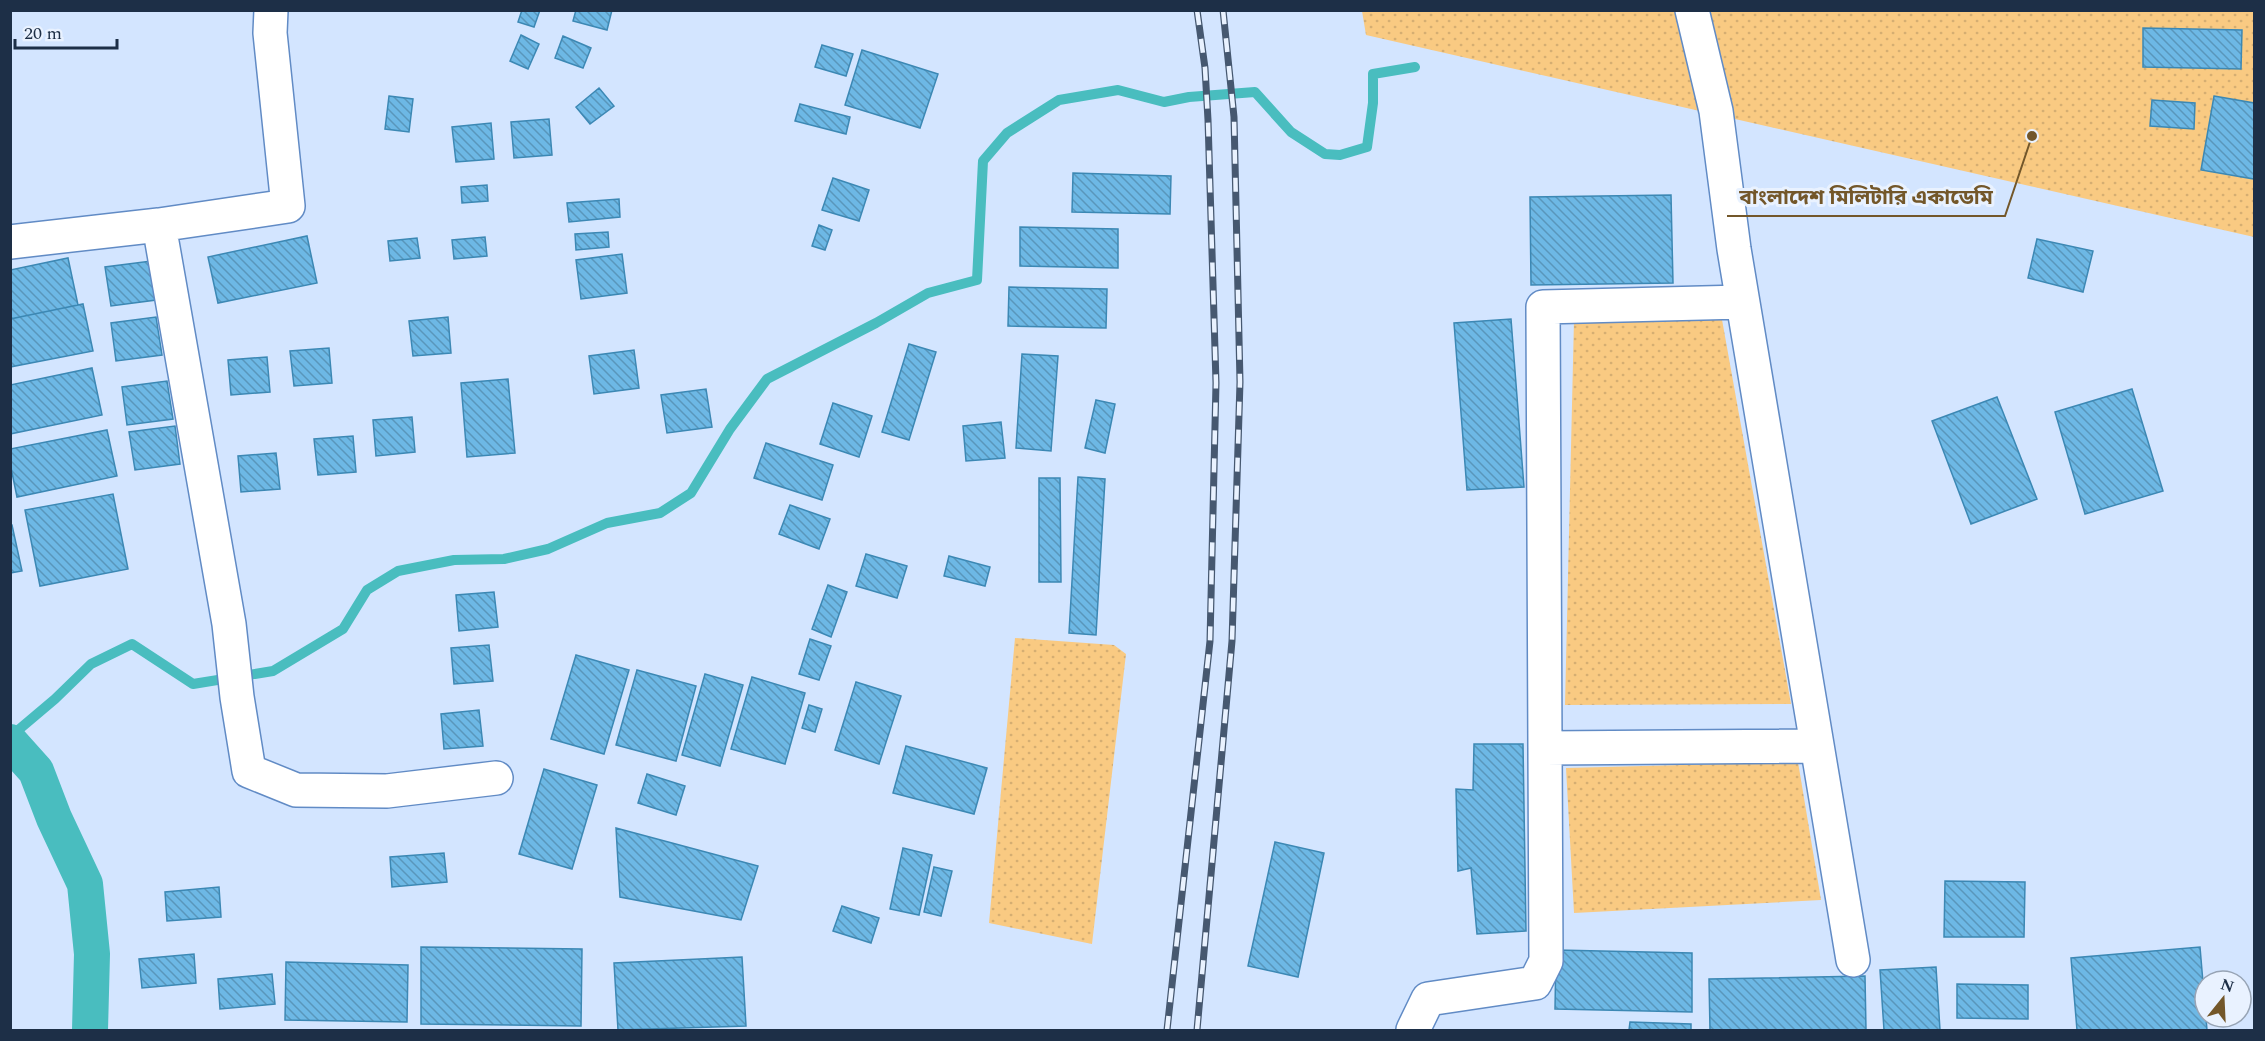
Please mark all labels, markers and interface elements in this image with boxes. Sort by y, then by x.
scale bar [15,12,117,50]
text: 20 m [24,20,62,47]
callout: বাংলাদেশ মিলিটারি একাডেমি [1727,177,2005,216]
text: বাংলাদেশ মিলিটারি একাডেমি [1738,182,1994,214]
north arrow [2193,969,2253,1029]
text: N [2217,972,2237,999]

